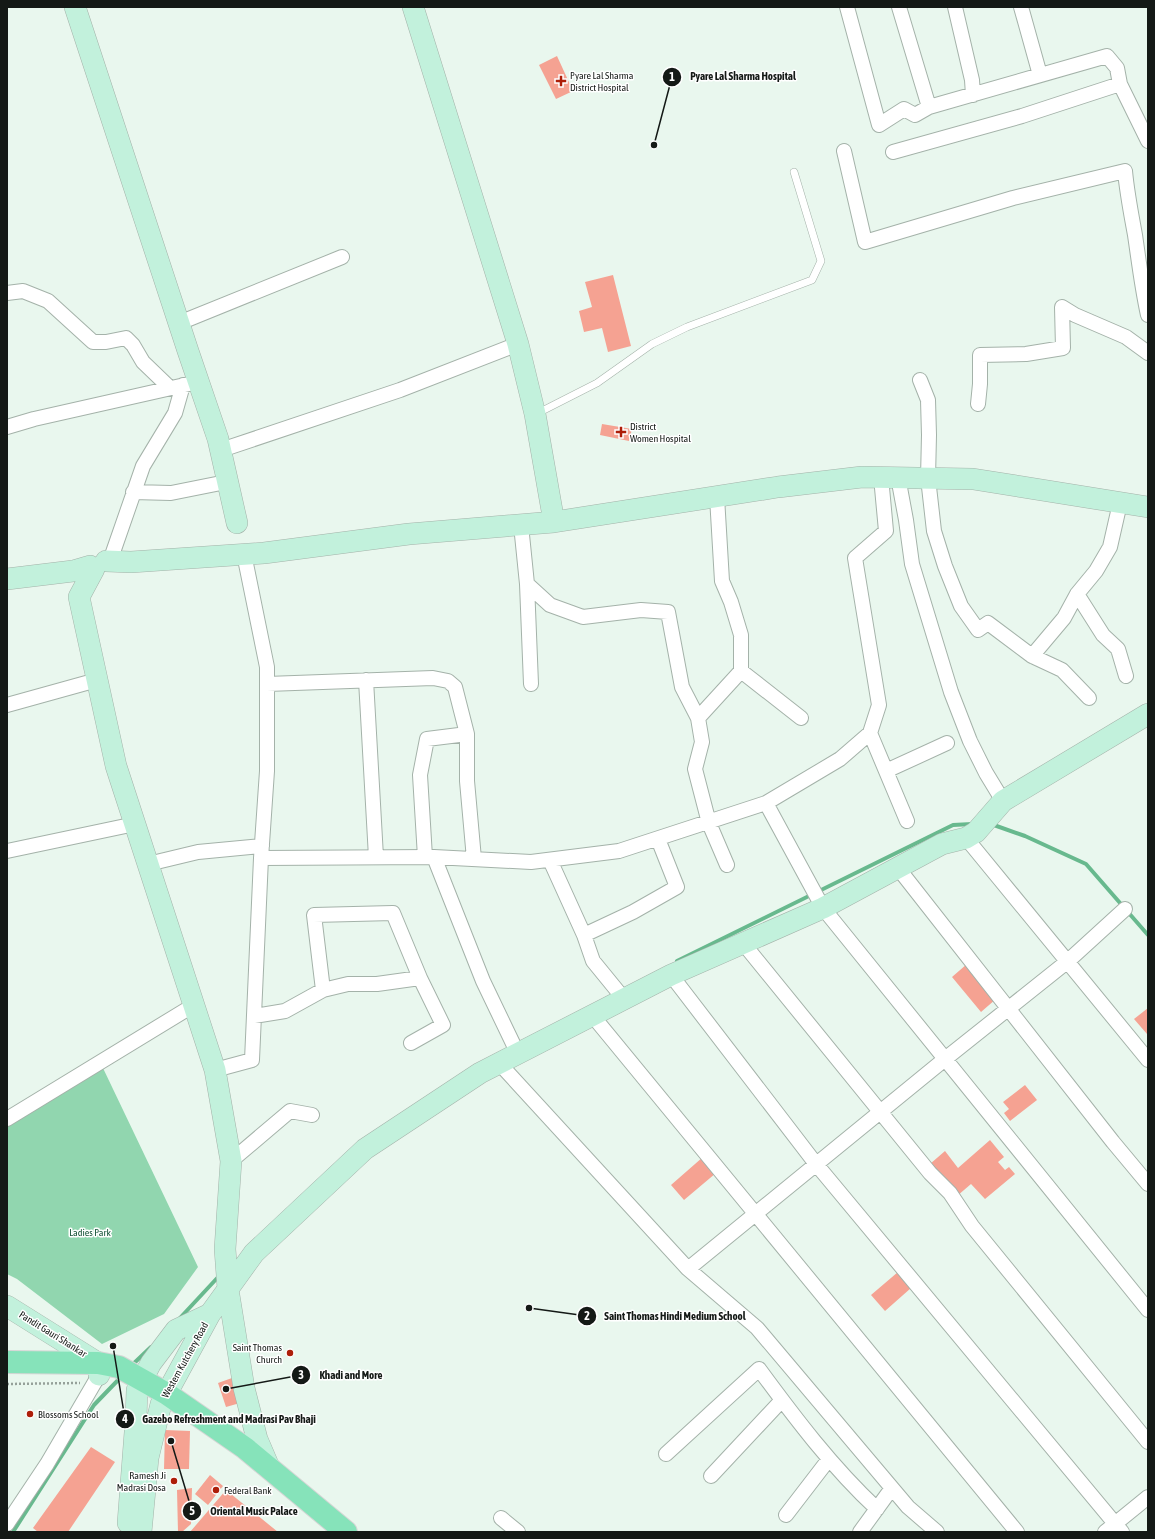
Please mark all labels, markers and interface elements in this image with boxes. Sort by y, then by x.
callout: Pyare Lal Sharma Hospital [662,65,804,88]
place label: Pyare Lal Sharma District Hospital [570,70,634,93]
text: 1 [669,70,675,84]
text: Pyare Lal Sharma Hospital [690,70,797,82]
marker: Pyare Lal Sharma District Hospital [555,75,567,87]
place label: District Women Hospital [630,421,691,444]
marker: District Women Hospital [615,426,627,438]
park label: Ladies Park [69,1227,111,1238]
callout: Saint Thomas Hindi Medium School [577,1304,754,1327]
street label: Pandit Gauri Shankar [17,1309,90,1360]
text: 2 [584,1309,590,1323]
text: Saint Thomas Hindi Medium School [604,1310,747,1322]
street label: Western Kutchery Road [160,1320,210,1400]
place label: Saint Thomas Church [233,1342,282,1365]
marker: Saint Thomas Church [285,1348,295,1358]
callout: Khadi and More [291,1363,390,1386]
text: 3 [298,1368,304,1382]
text: Khadi and More [319,1369,383,1381]
callout: Gazebo Refreshment and Madrasi Pav Bhaji [115,1407,324,1430]
marker: Blossoms School [25,1409,35,1419]
place label: Blossoms School [38,1409,99,1420]
text: 4 [121,1412,128,1426]
text: Gazebo Refreshment and Madrasi Pav Bhaji [142,1413,316,1425]
place label: Ramesh Ji Madrasi Dosa [117,1470,166,1493]
marker: Ramesh Ji Madrasi Dosa [169,1476,179,1486]
marker: Federal Bank [211,1485,221,1495]
place label: Federal Bank [224,1485,272,1496]
callout: Oriental Music Palace [182,1499,305,1522]
text: 5 [189,1504,195,1518]
text: Oriental Music Palace [210,1505,298,1517]

